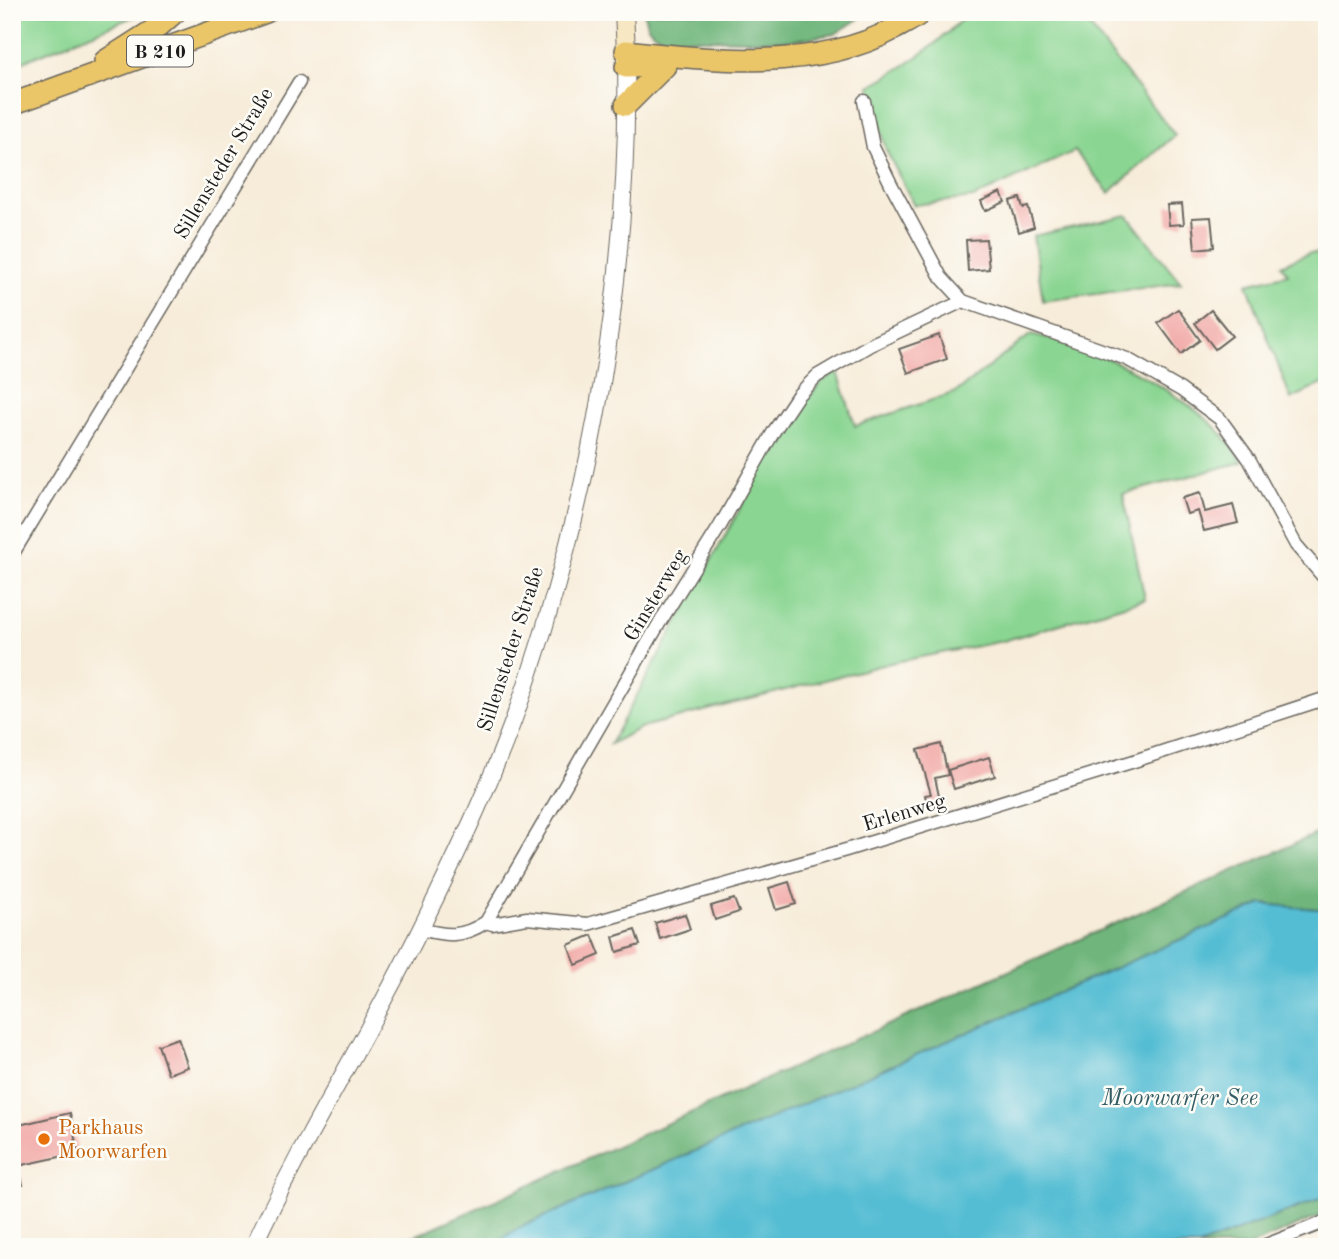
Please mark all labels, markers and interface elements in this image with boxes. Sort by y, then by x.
road number: B 210 [127,36,193,66]
street label: Sillensteder Straße [171,85,278,243]
street label: Ginsterweg [621,546,692,645]
street label: Sillensteder Straße [475,564,548,735]
street label: Erlenweg [860,791,949,836]
water label: Moorwarfer See [1101,1087,1258,1111]
place label: Parkhaus Moorwarfen [58,1118,168,1163]
marker: Parkhaus Moorwarfen [36,1131,52,1147]

